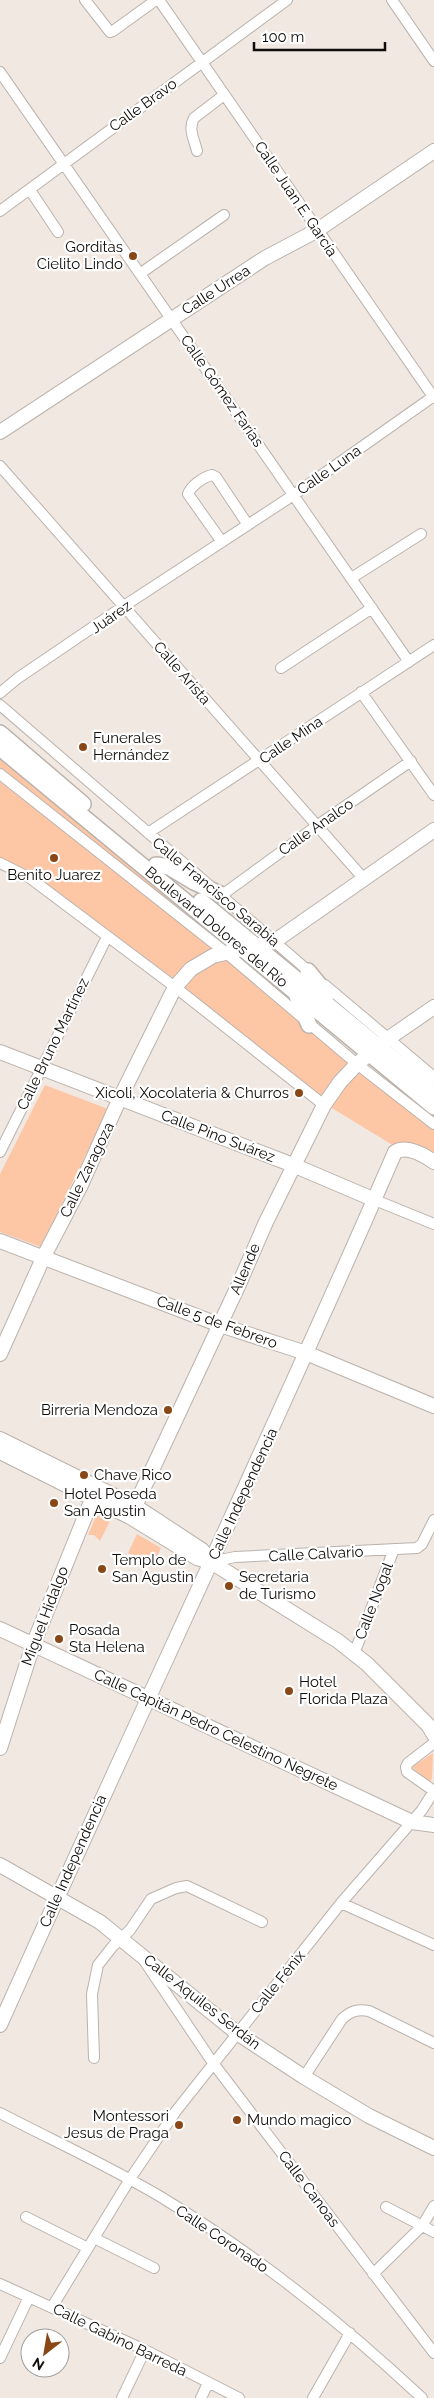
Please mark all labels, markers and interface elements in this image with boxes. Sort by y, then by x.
scale bar [254,20,385,52]
text: 100 m [262,28,304,46]
street label: Calle Bravo [106,74,180,136]
street label: Calle Juan E. García [251,138,341,260]
place label: Gorditas Cielito Lindo [37,238,123,273]
marker: Gorditas Cielito Lindo [127,250,139,262]
street label: Calle Urrea [178,261,254,319]
street label: Calle Gómez Farías [177,332,267,450]
street label: Calle Luna [294,441,364,499]
street label: Juárez [87,597,135,637]
street label: Calle Arista [150,638,214,708]
street label: Calle Mina [256,712,326,768]
place label: Funerales Hernández [93,729,169,764]
marker: Funerales Hernández [77,741,89,753]
street label: Calle Analco [275,795,357,859]
street label: Calle Francisco Sarabia [149,833,283,951]
marker: Benito Juarez [48,852,60,864]
street label: Boulevard Dolores del Río [141,863,292,991]
place label: Benito Juarez [7,866,101,884]
street label: Calle Bruno Martínez [13,975,93,1113]
place label: Xicoli, Xocolateria & Churros [95,1084,289,1102]
marker: Xicoli, Xocolateria & Churros [293,1087,305,1099]
street label: Calle Pino Suárez [158,1106,278,1166]
street label: Calle Zaragoza [56,1119,118,1221]
street label: Allende [226,1240,264,1297]
street label: Calle 5 de Febrero [154,1292,280,1352]
place label: Birreria Mendoza [41,1401,158,1419]
marker: Birreria Mendoza [162,1404,174,1416]
street label: Calle Independencia [205,1425,281,1563]
place label: Chave Rico [94,1466,171,1484]
marker: Chave Rico [78,1469,90,1481]
place label: Hotel Poseda San Agustin [64,1485,157,1520]
marker: Hotel Poseda San Agustin [48,1497,60,1509]
street label: Calle Calvario [268,1543,364,1565]
place label: Templo de San Agustin [112,1551,194,1586]
street label: Calle Nogal [351,1559,397,1642]
marker: Templo de San Agustin [96,1563,108,1575]
street label: Miguel Hidalgo [18,1564,72,1668]
place label: Secretaria de Turismo [239,1568,316,1603]
marker: Secretaria de Turismo [223,1580,235,1592]
place label: Posada Sta Helena [69,1621,145,1656]
marker: Posada Sta Helena [53,1633,65,1645]
street label: Calle Capitán Pedro Celestino Negrete [91,1665,341,1795]
place label: Hotel Florida Plaza [299,1673,388,1708]
marker: Hotel Florida Plaza [283,1685,295,1697]
street label: Calle Independencia [36,1792,110,1930]
street label: Calle Fénix [247,1946,309,2017]
street label: Calle Aquiles Serdán [140,1951,264,2053]
place label: Montessori Jesus de Praga [64,2107,169,2142]
place label: Mundo magico [247,2111,352,2129]
marker: Mundo magico [231,2114,243,2126]
marker: Montessori Jesus de Praga [173,2119,185,2131]
street label: Calle Canoas [274,2147,344,2231]
street label: Calle Coronado [172,2201,272,2277]
street label: Calle Gabino Barreda [50,2300,190,2380]
north arrow [20,2328,70,2378]
text: N [30,2355,47,2374]

